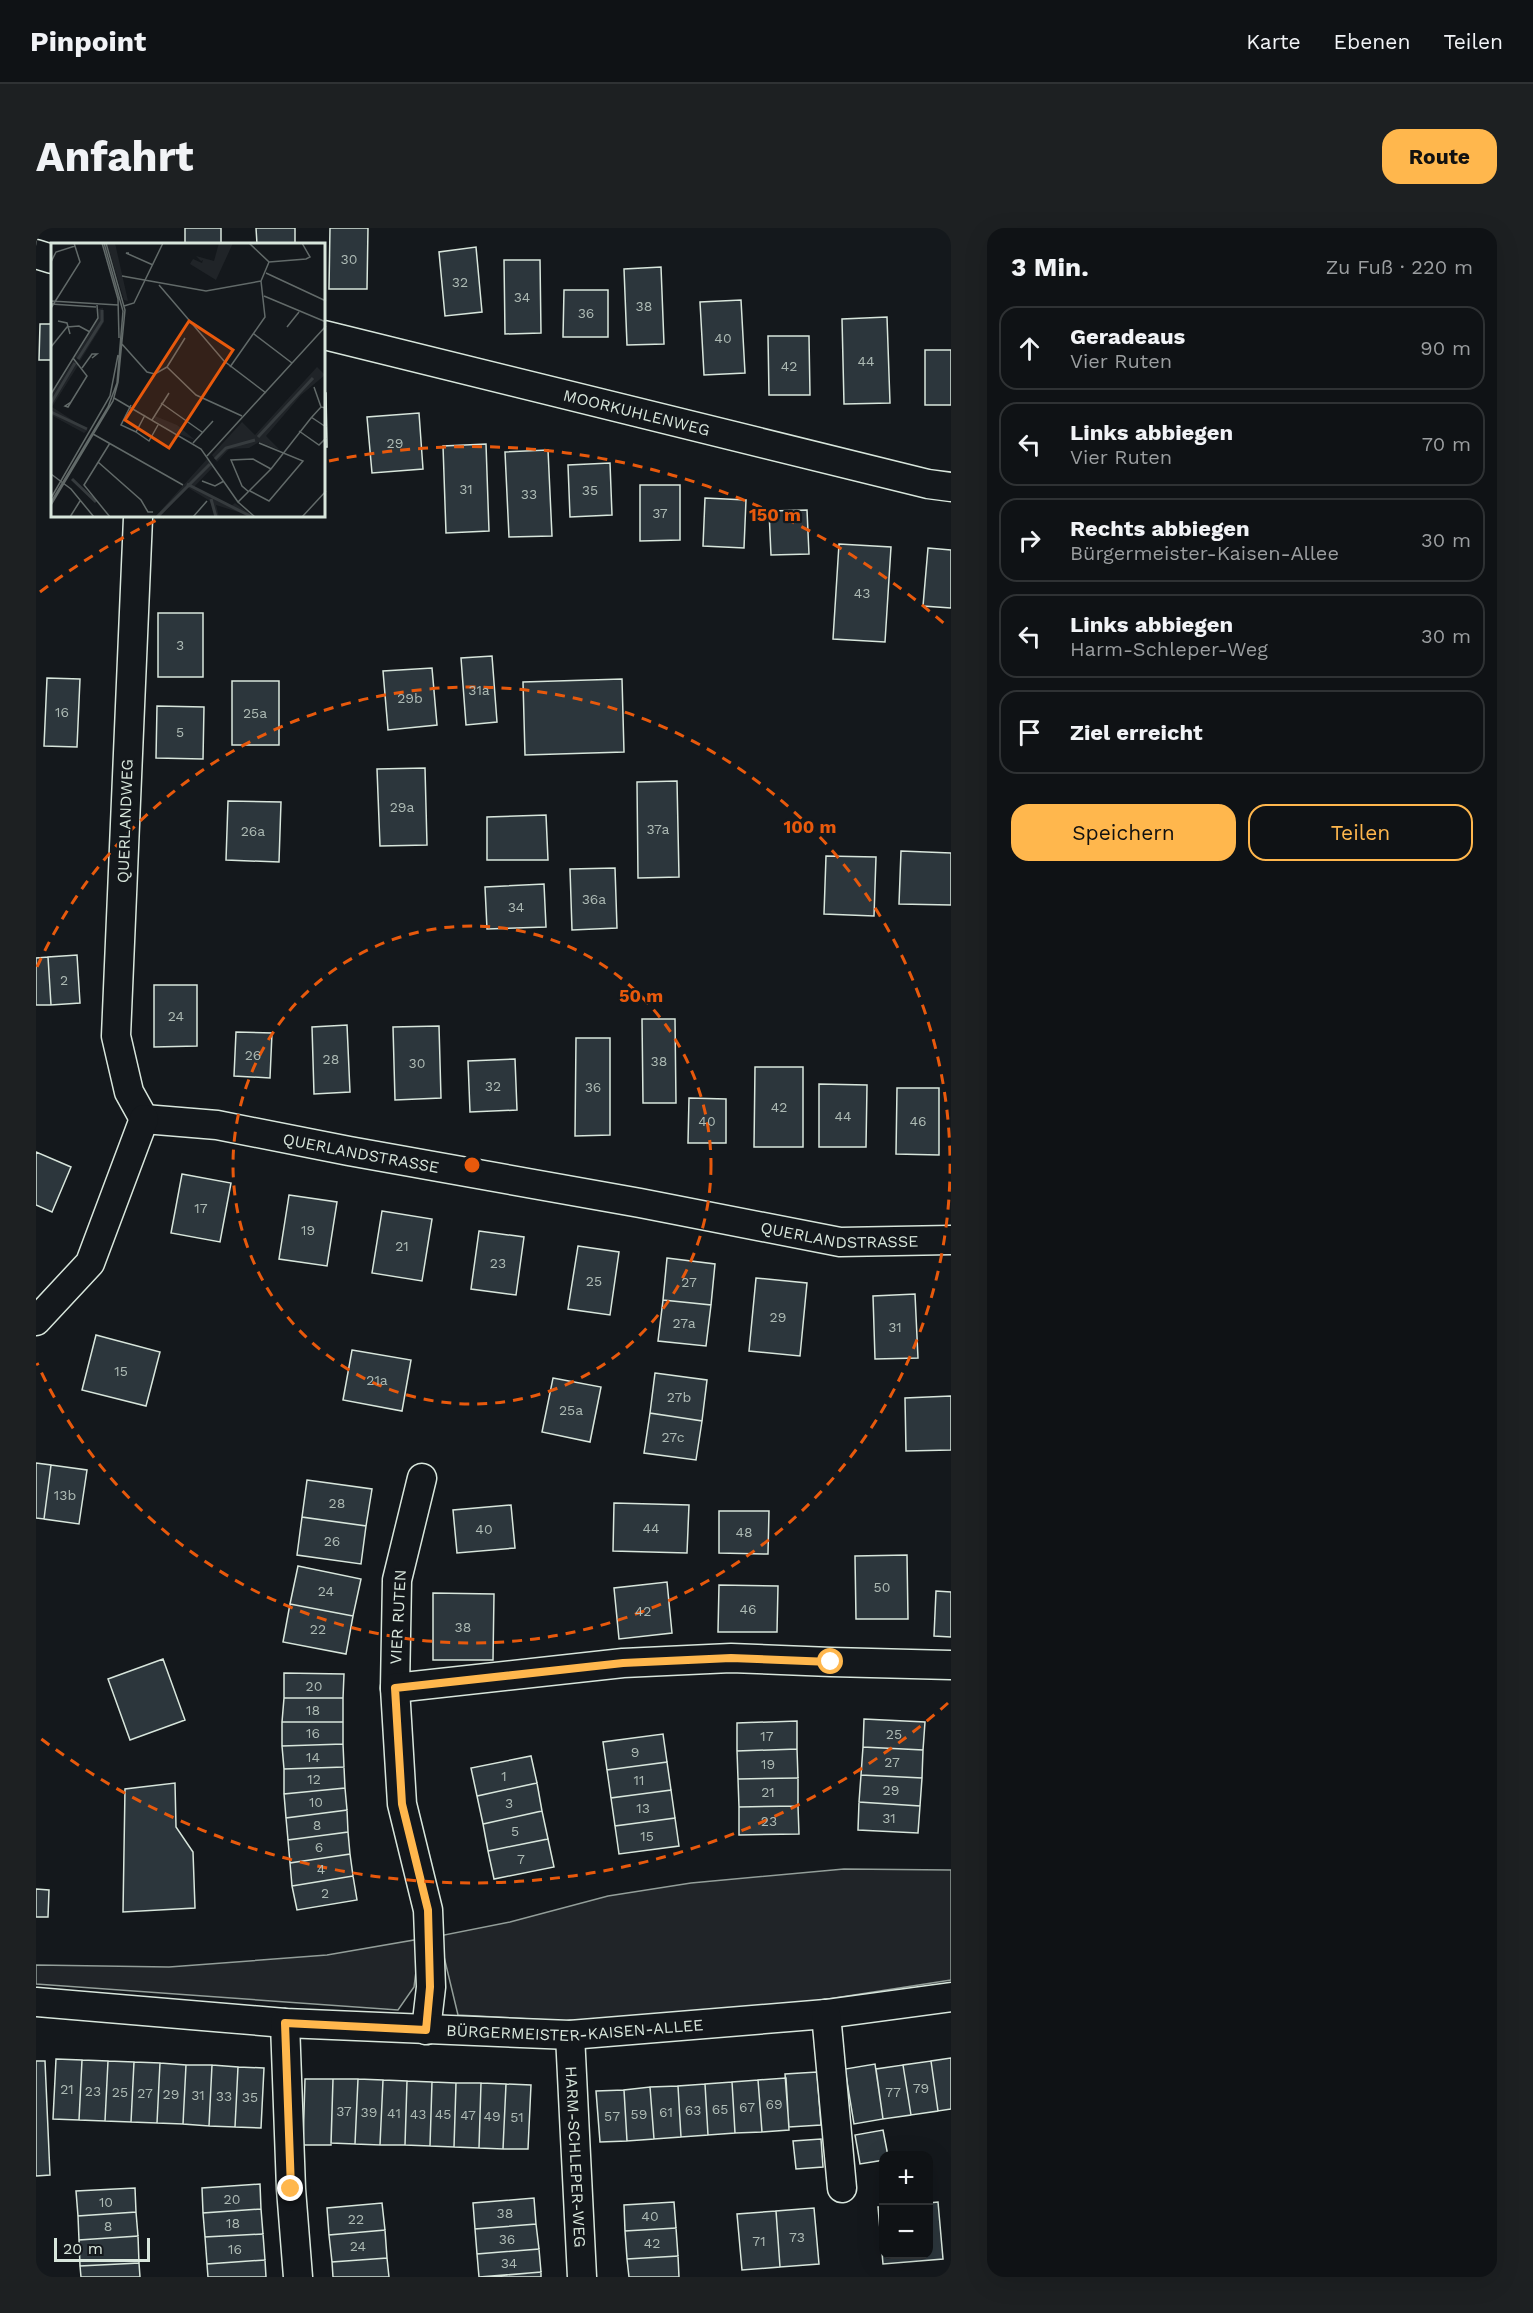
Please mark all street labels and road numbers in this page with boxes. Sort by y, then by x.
street label: MOORKUHLENWEG [561,385,712,439]
street label: QUERLANDWEG [113,759,137,883]
street label: QUERLANDSTRASSE [281,1129,441,1176]
street label: QUERLANDSTRASSE [759,1217,918,1252]
street label: VIER RUTEN [386,1569,410,1665]
street label: BÜRGERMEISTER-KAISEN-ALLEE [446,2015,704,2045]
street label: HARM-SCHLEPER-WEG [562,2066,590,2248]

